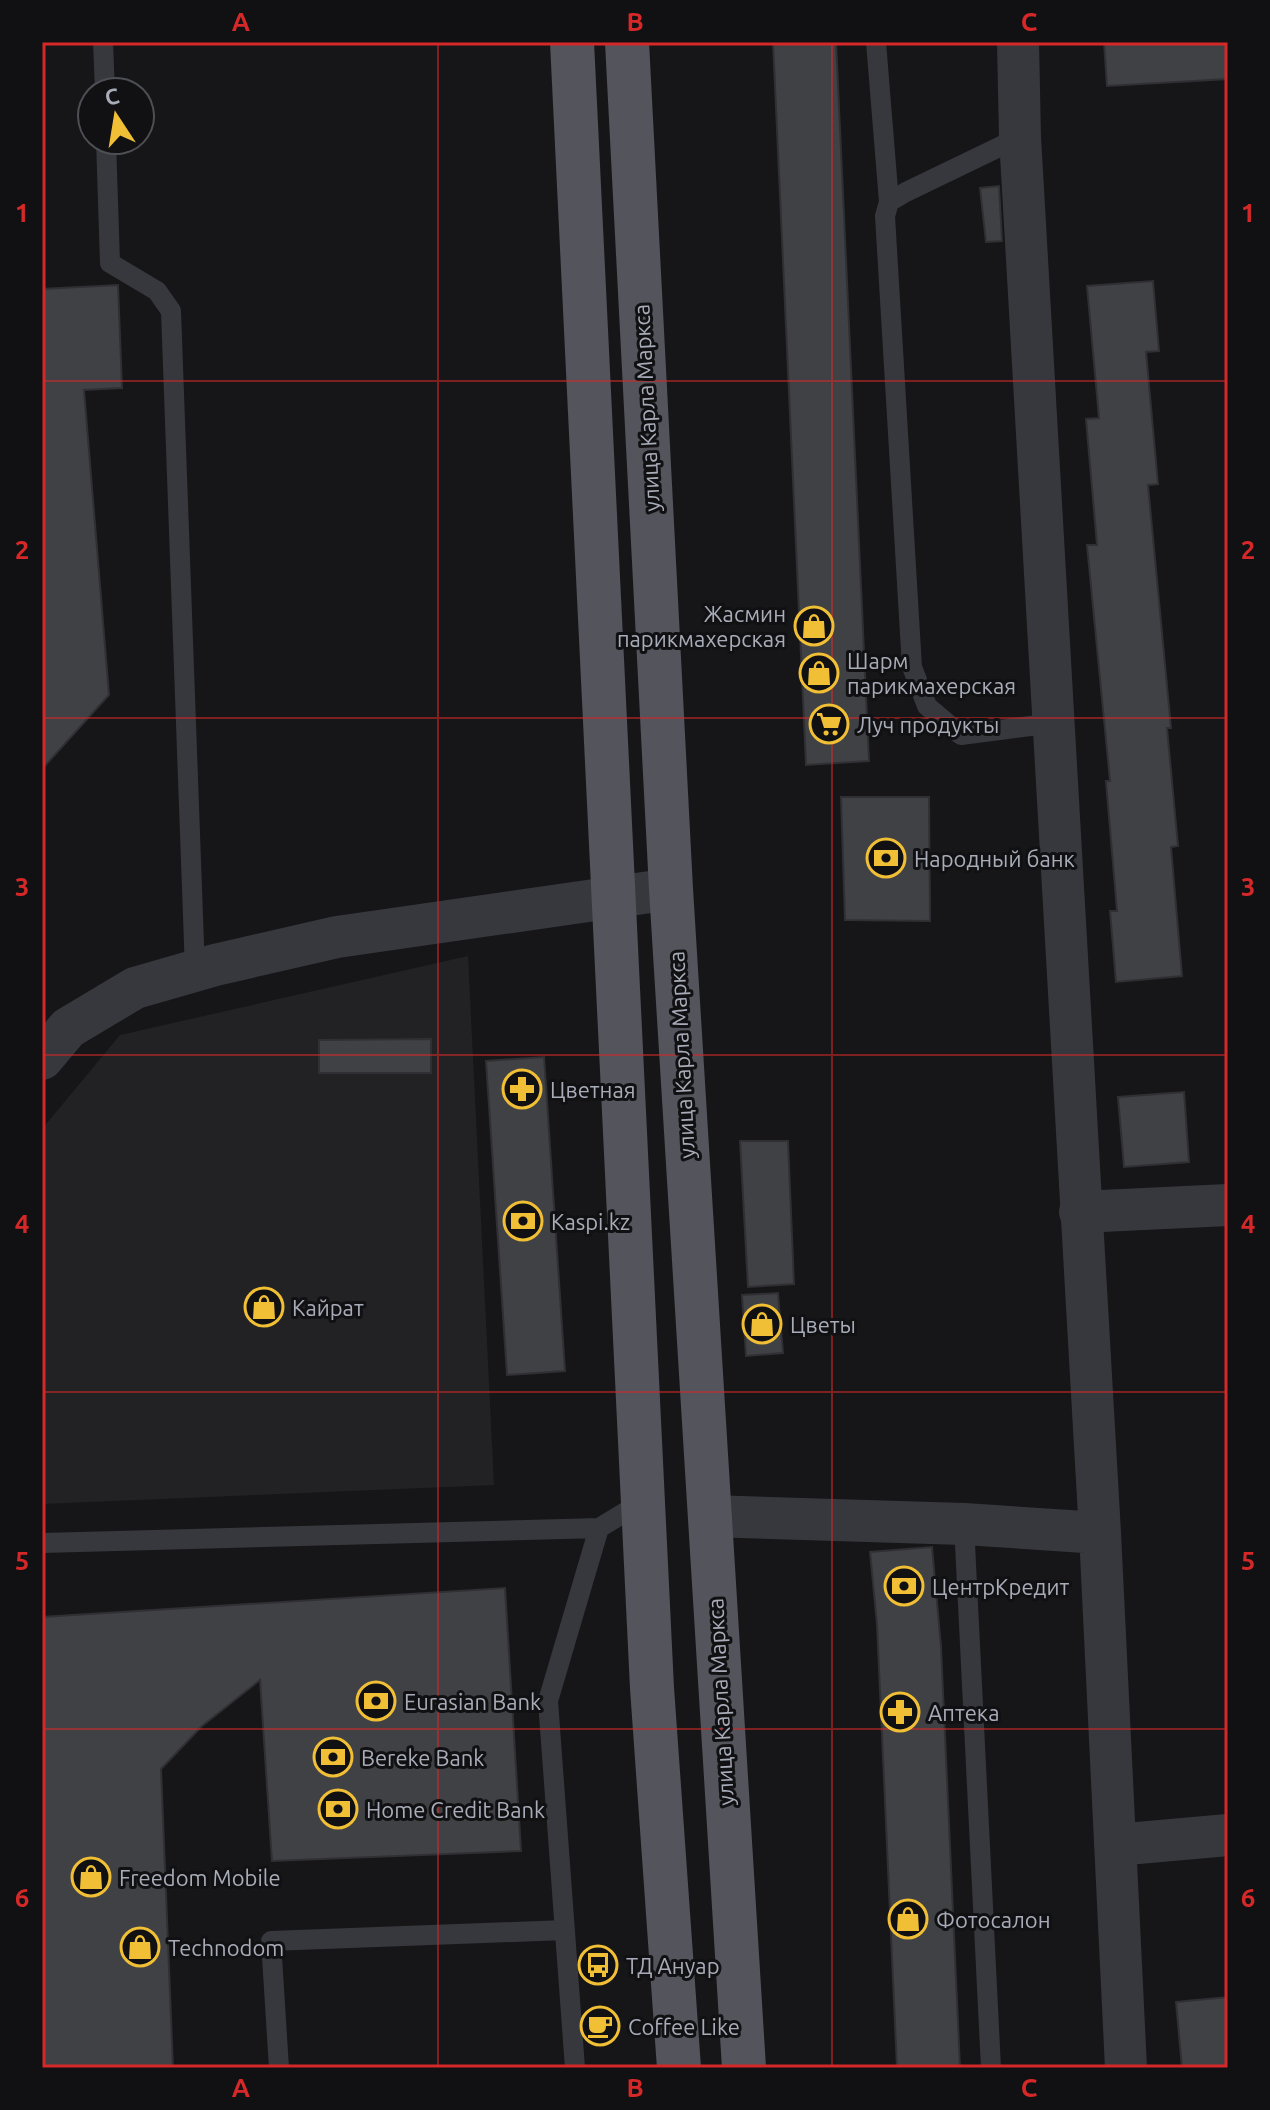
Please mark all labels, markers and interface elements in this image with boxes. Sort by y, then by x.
text: A [232,7,251,36]
text: B [626,7,644,36]
text: C [1021,7,1038,36]
north arrow [76,76,156,156]
text: С [102,82,121,110]
text: 1 [15,198,29,227]
text: 1 [1241,198,1255,227]
street label: улица Карла Маркса [628,304,664,512]
text: 2 [15,535,29,564]
text: 2 [1241,535,1255,564]
place label: Жасмин парикмахерская [617,601,786,651]
shop icon: Жасмин парикмахерская [793,605,835,647]
place label: Шарм парикмахерская [847,648,1016,698]
shop icon: Шарм парикмахерская [798,652,840,694]
supermarket icon: Луч продукты [808,703,850,745]
place label: Луч продукты [857,712,999,737]
bank icon: Народный банк [865,837,907,879]
place label: Народный банк [914,846,1075,871]
text: 3 [15,872,29,901]
text: 3 [1241,872,1255,901]
street label: улица Карла Маркса [663,951,699,1159]
pharmacy icon: Цветная [501,1068,543,1110]
place label: Цветная [550,1077,636,1102]
bank icon: Kaspi.kz [502,1200,544,1242]
text: 4 [15,1209,29,1238]
place label: Kaspi.kz [551,1209,630,1234]
text: 4 [1241,1209,1255,1238]
shop icon: Кайрат [243,1286,285,1328]
place label: Кайрат [292,1295,364,1320]
shop icon: Цветы [741,1303,783,1345]
place label: Цветы [790,1312,856,1337]
text: 5 [15,1546,29,1575]
text: 5 [1241,1546,1255,1575]
bank icon: ЦентрКредит [883,1565,925,1607]
place label: ЦентрКредит [932,1574,1069,1599]
street label: улица Карла Маркса [702,1598,738,1806]
bank icon: Eurasian Bank [355,1680,397,1722]
place label: Eurasian Bank [404,1689,541,1714]
pharmacy icon: Аптека [879,1691,921,1733]
place label: Аптека [928,1700,999,1725]
bank icon: Bereke Bank [312,1736,354,1778]
place label: Bereke Bank [361,1745,484,1770]
bank icon: Home Credit Bank [317,1788,359,1830]
place label: Home Credit Bank [366,1797,545,1822]
shop icon: Freedom Mobile [70,1856,112,1898]
place label: Freedom Mobile [119,1865,281,1890]
text: 6 [15,1883,29,1912]
text: 6 [1241,1883,1255,1912]
shop icon: Фотосалон [887,1898,929,1940]
place label: Фотосалон [936,1907,1051,1932]
shop icon: Technodom [119,1926,161,1968]
place label: Technodom [168,1935,284,1960]
bus stop icon: ТД Ануар [577,1944,619,1986]
place label: ТД Ануар [626,1953,720,1978]
cafe icon: Coffee Like [579,2005,621,2047]
place label: Coffee Like [628,2014,740,2039]
text: A [232,2073,251,2102]
text: B [626,2073,644,2102]
text: C [1021,2073,1038,2102]

